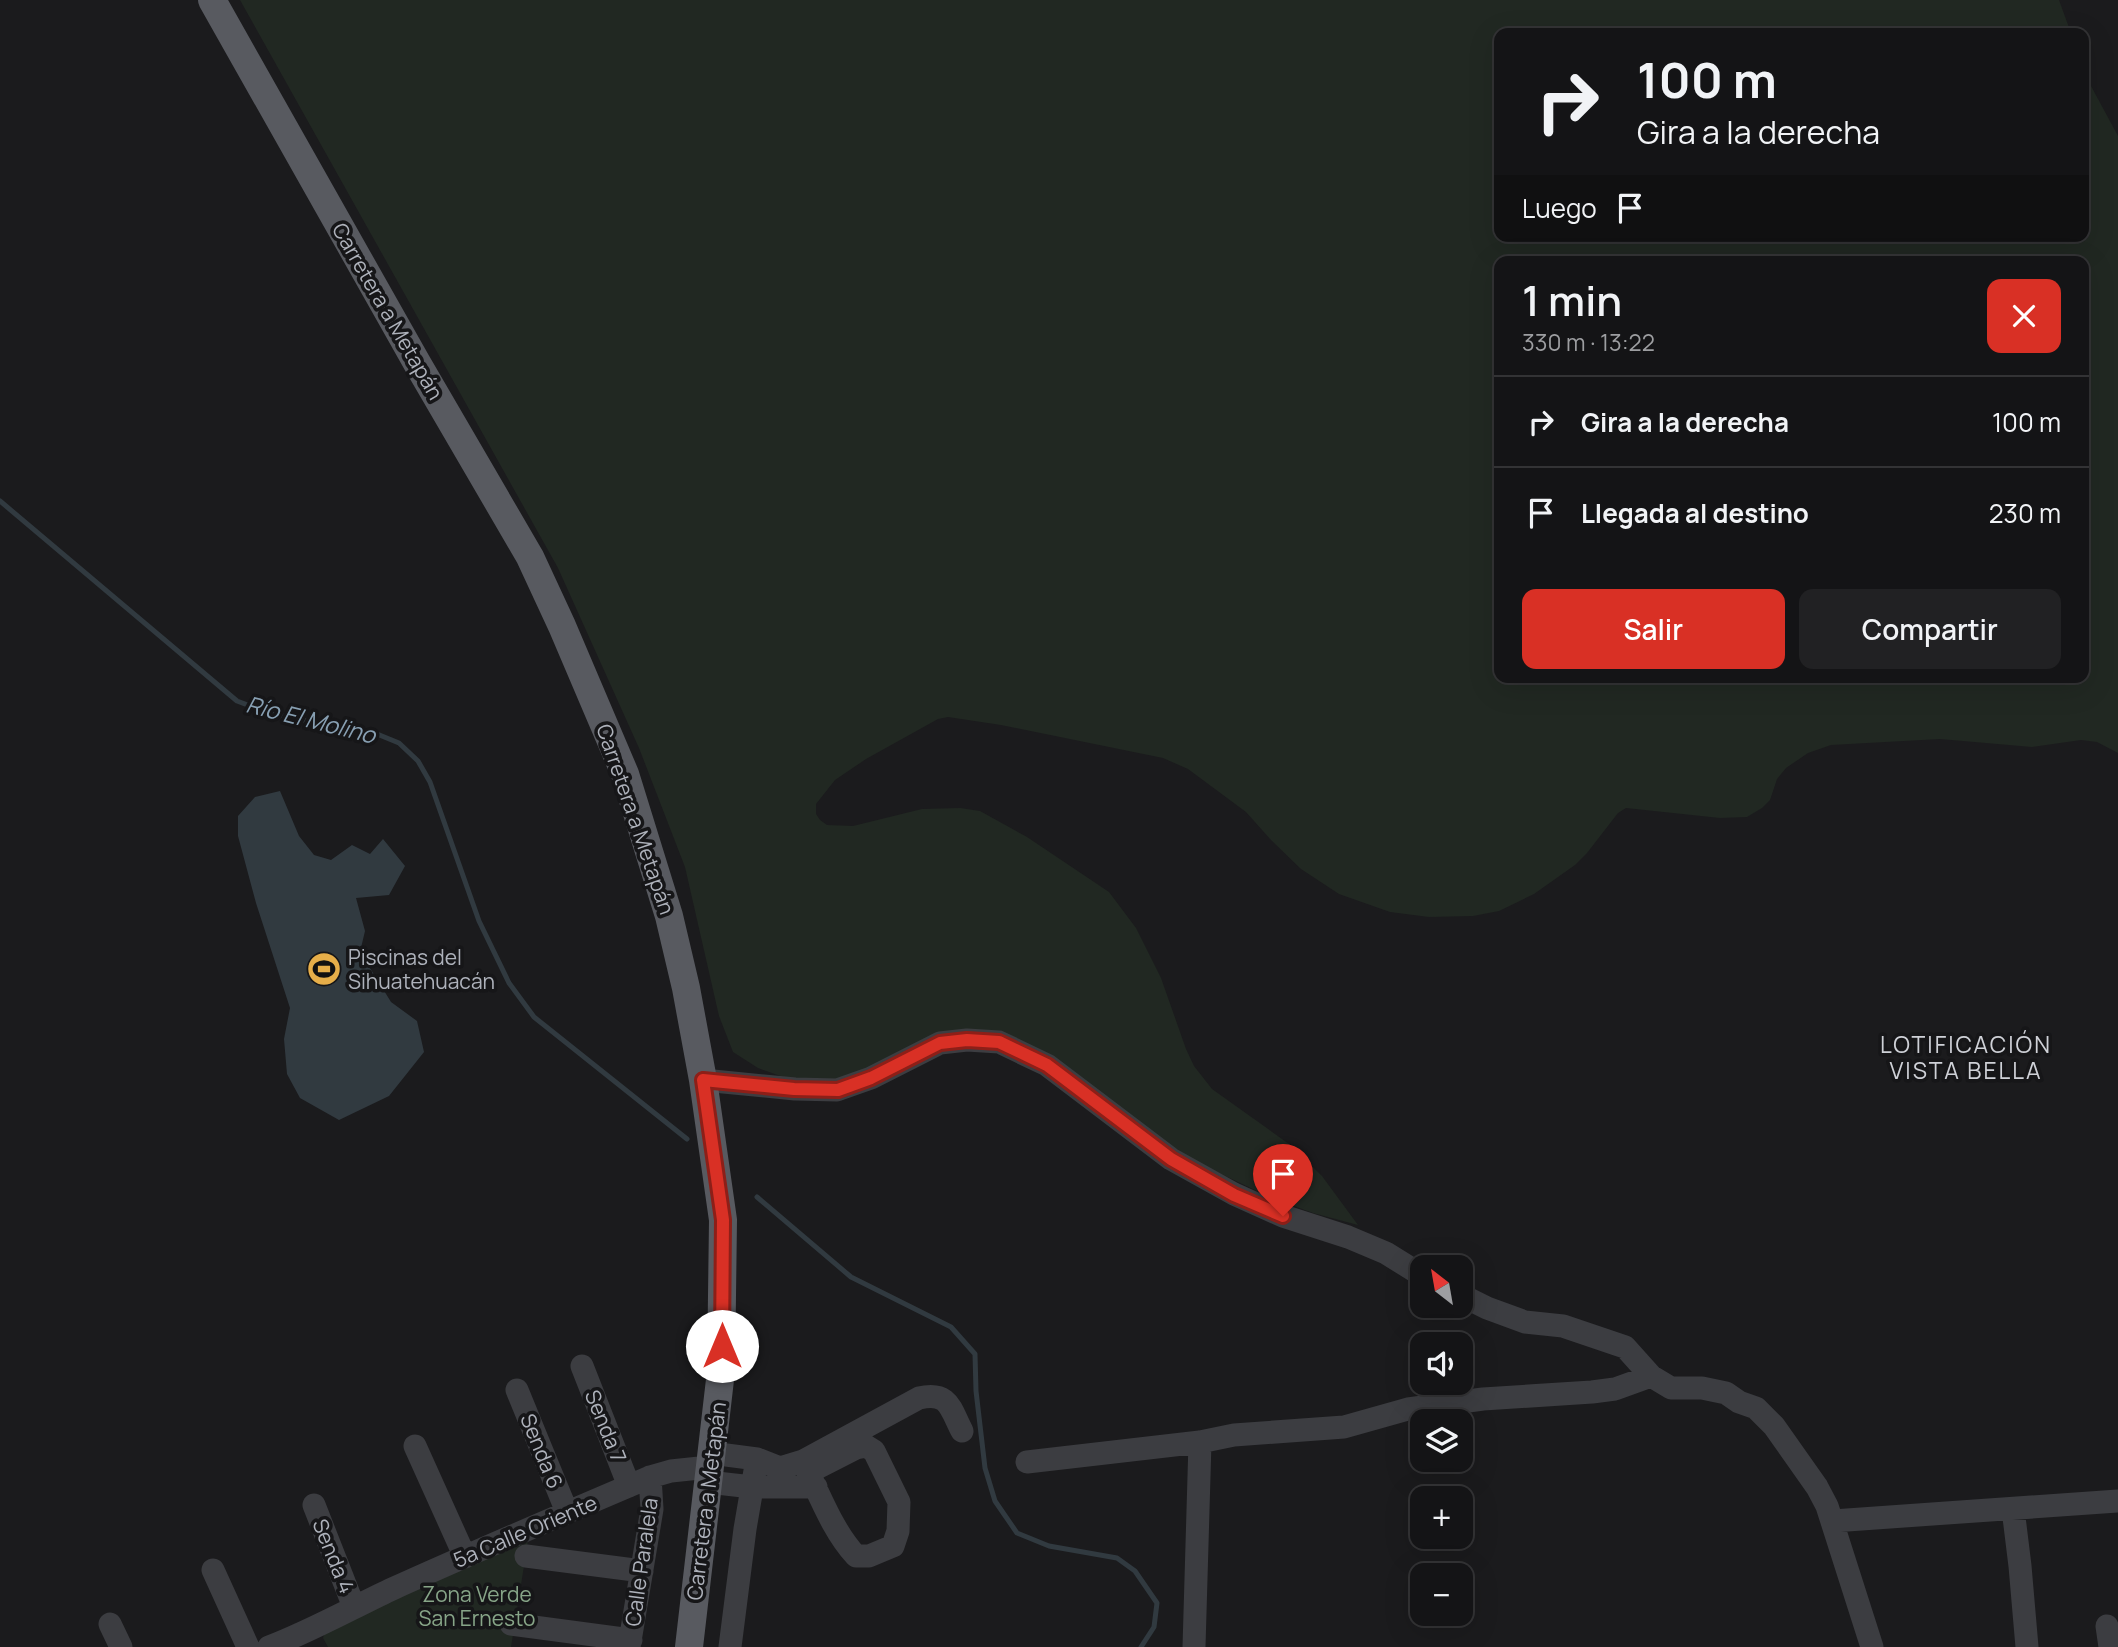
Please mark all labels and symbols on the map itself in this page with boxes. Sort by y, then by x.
street label: Carretera a Metapán [326,218,450,404]
water label: Río El Molino [243,688,380,751]
street label: Carretera a Metapán [590,720,682,918]
place label: Piscinas del Sihuatehuacán [348,943,495,995]
sports icon: Piscinas del Sihuatehuacán [305,950,343,988]
district label: LOTIFICACIÓN VISTA BELLA [1880,1028,2052,1086]
pin [1253,1144,1313,1216]
north arrow [1410,1255,1474,1318]
position arrow [685,1309,759,1383]
street label: Senda 7 [579,1385,633,1467]
street label: Carretera a Metapán [680,1400,732,1602]
street label: Senda 6 [514,1409,570,1493]
street label: 5a Calle Oriente [449,1488,601,1574]
street label: Calle Paralela [618,1496,664,1628]
street label: Senda 4 [306,1515,362,1597]
park label: Zona Verde San Ernesto [419,1580,535,1632]

